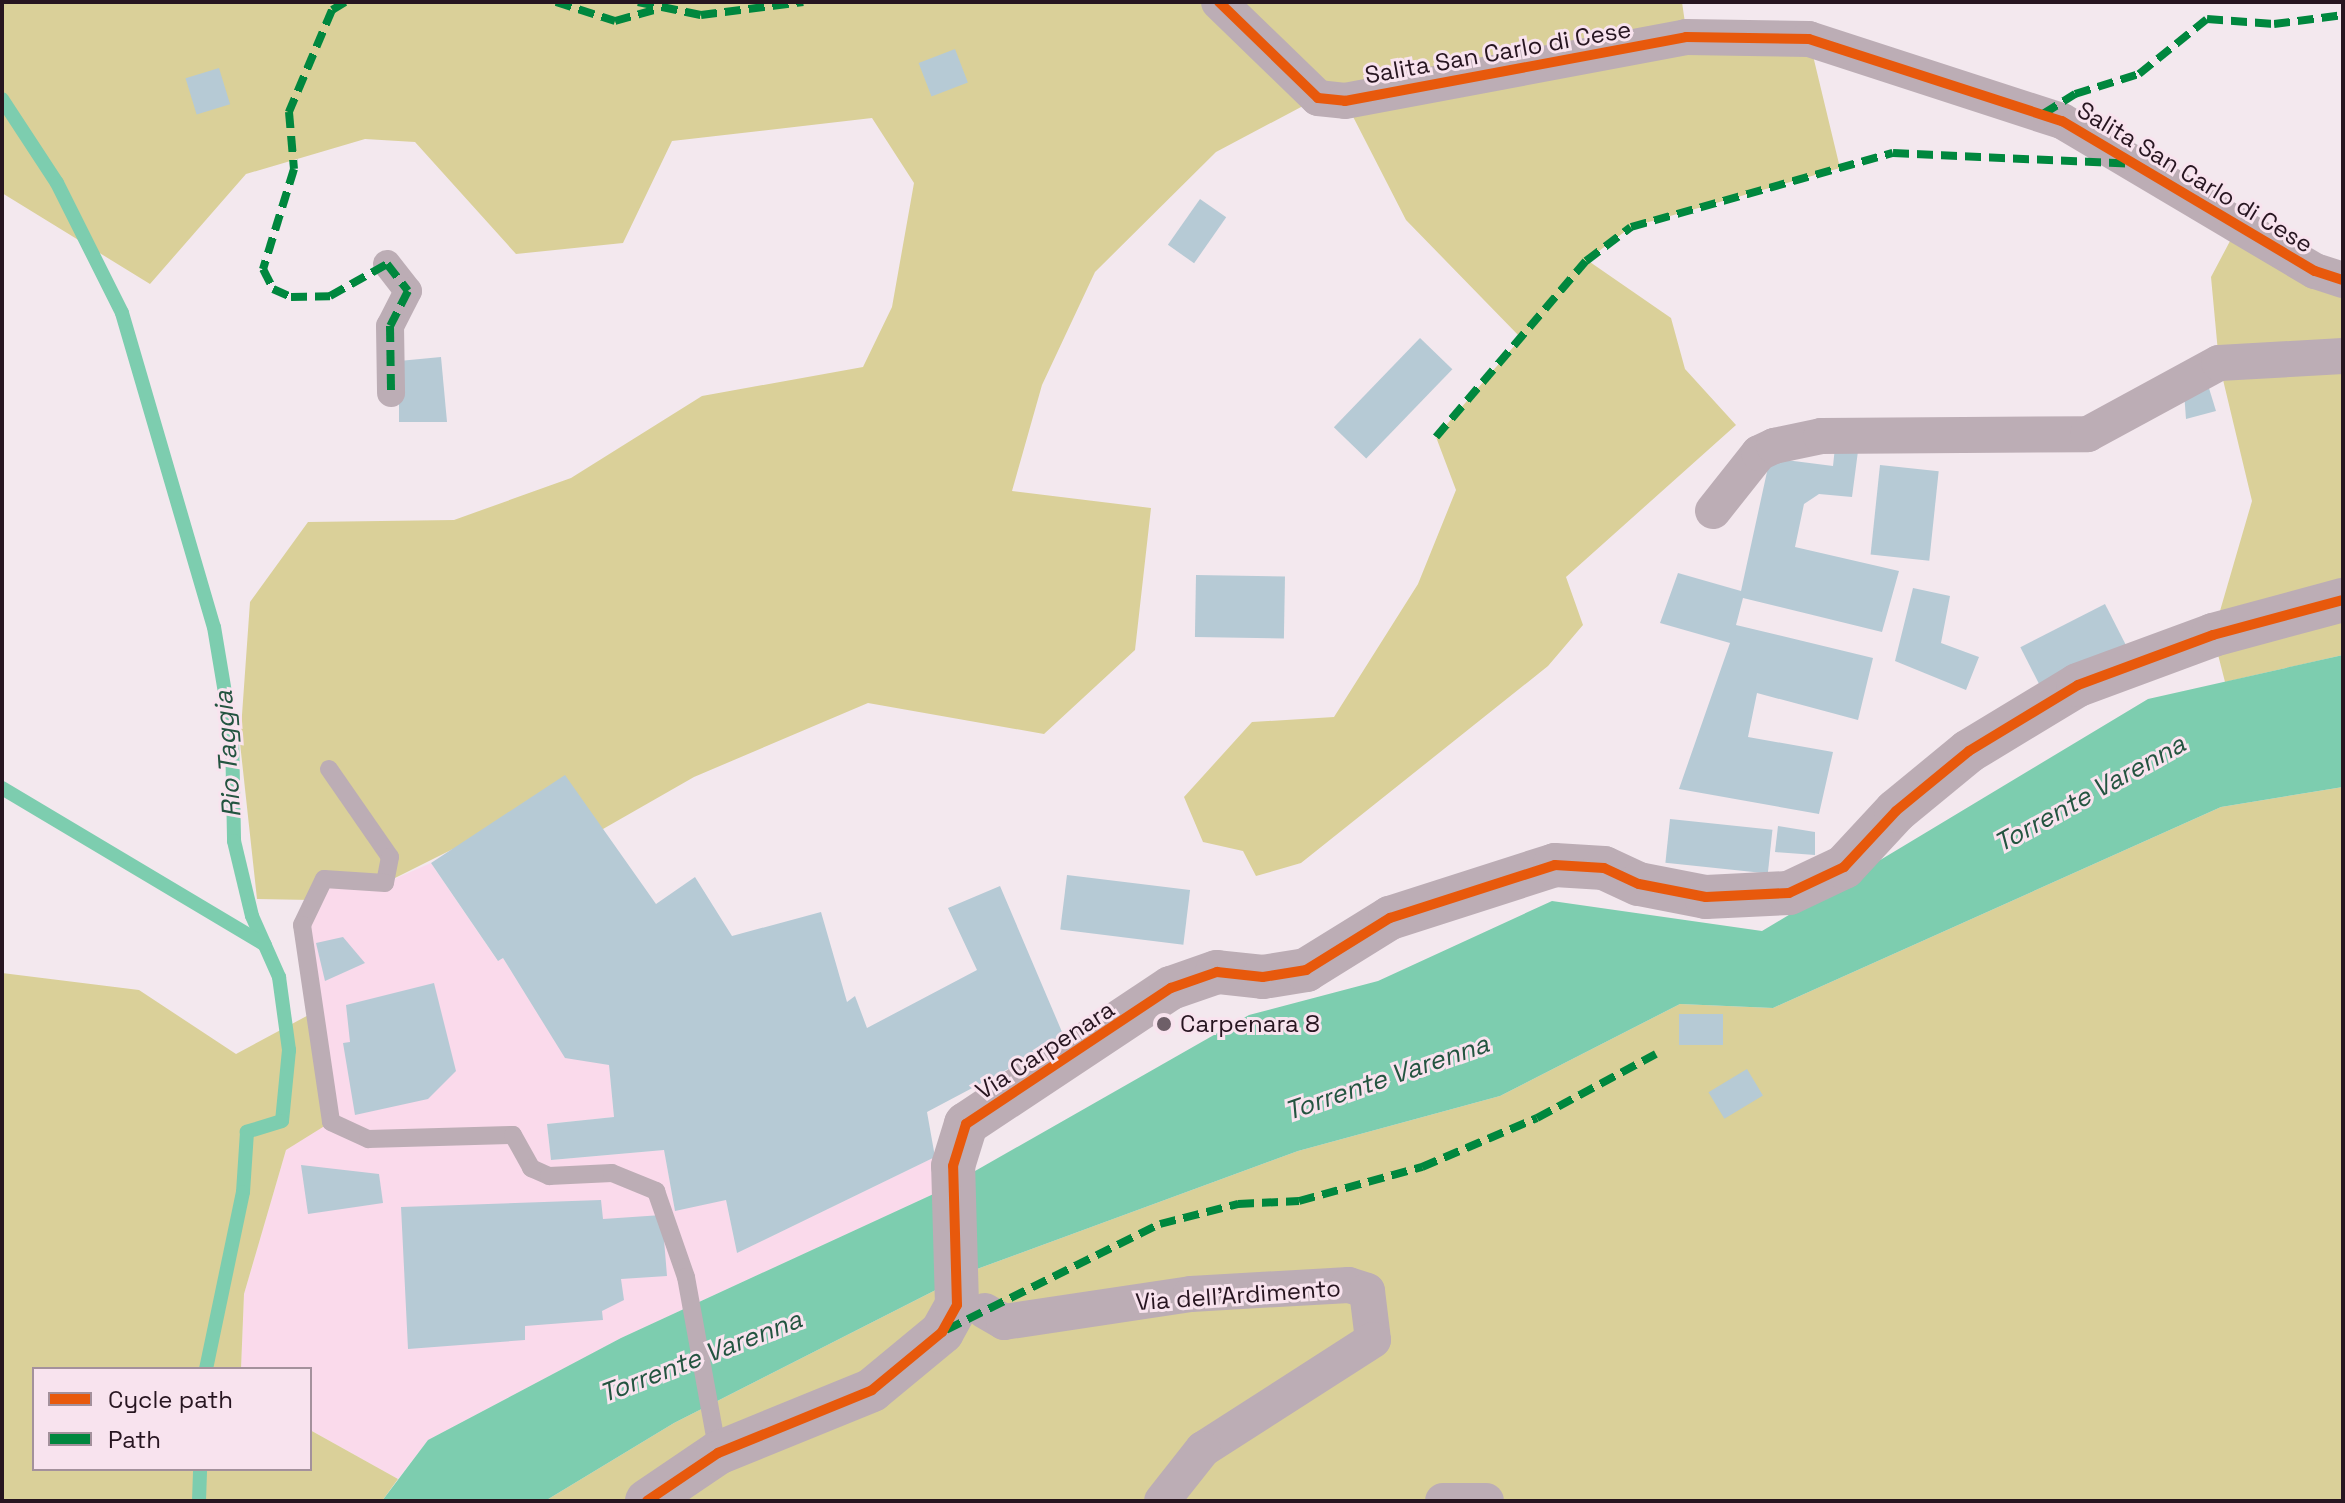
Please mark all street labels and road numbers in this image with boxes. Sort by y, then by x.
street label: Salita San Carlo di Cese [1363,14,1633,90]
street label: Salita San Carlo di Cese [2072,95,2318,259]
street label: Via Carpenara [970,994,1120,1106]
street label: Via dell'Ardimento [1134,1273,1342,1317]

